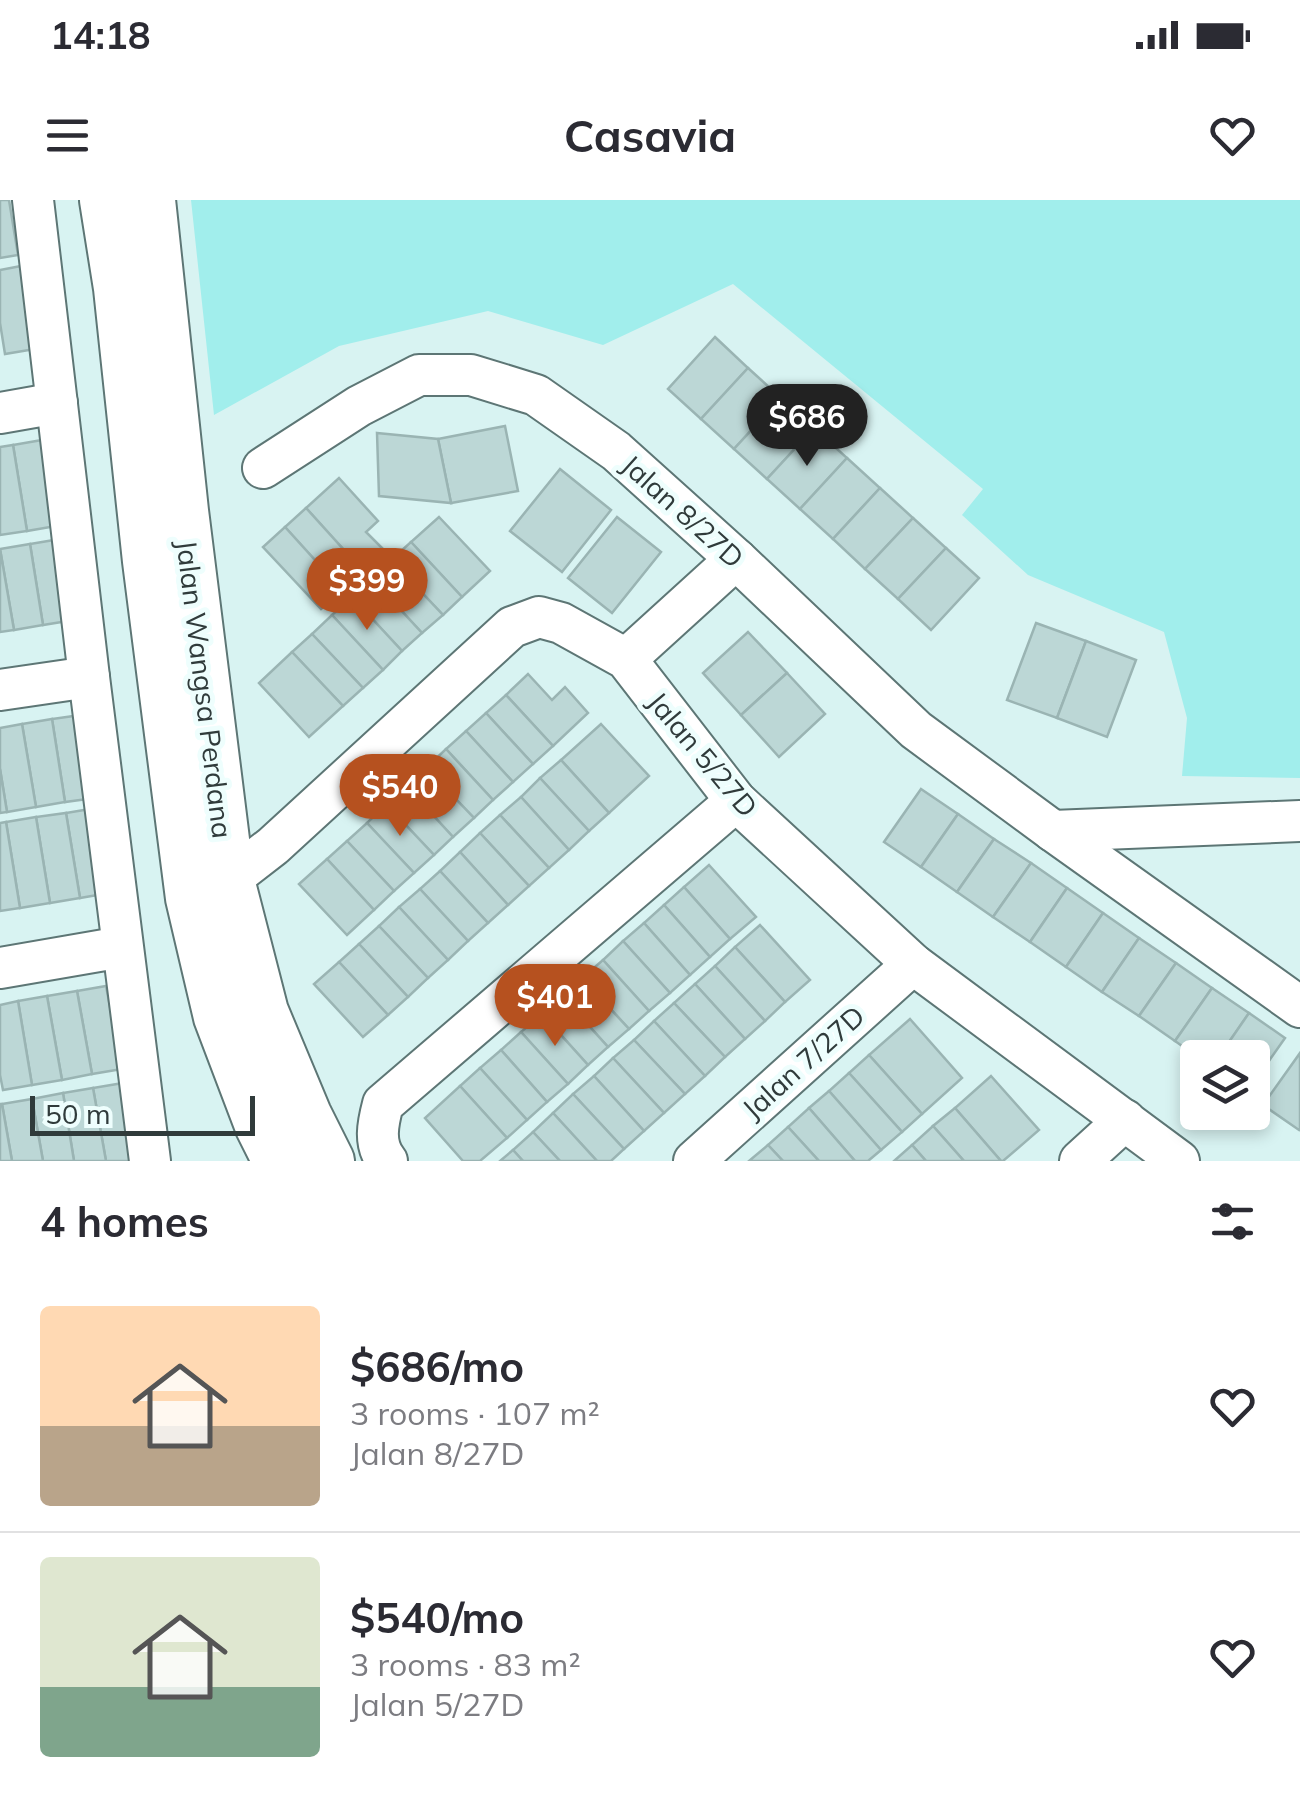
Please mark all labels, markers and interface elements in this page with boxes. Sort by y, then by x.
text: 14:18 [50,11,151,59]
text: Casavia [564,107,736,163]
icon: menu [40,108,95,163]
icon: heart [1205,108,1260,163]
pin: $686 [748,384,866,469]
text: $686 [769,396,845,436]
street label: Jalan 8/27D [615,447,751,575]
street label: Jalan Wangsa Perdana [169,538,241,840]
pin: $399 [308,548,426,633]
text: $399 [329,560,405,600]
street label: Jalan 5/27D [641,684,765,824]
pin: $540 [341,754,459,839]
text: $540 [362,766,438,806]
pin: $401 [496,964,614,1049]
text: $401 [517,976,593,1016]
street label: Jalan 7/27D [735,998,871,1126]
map controls [1180,1040,1270,1130]
button: layers [1180,1040,1270,1130]
scale bar [30,1091,255,1136]
text: 50 m [45,1096,111,1131]
icon: filters [1205,1194,1260,1249]
text: 4 homes [40,1195,209,1248]
text: $686/mo [350,1340,524,1393]
icon: home [120,1346,240,1466]
icon: heart [1205,1379,1260,1434]
text: 3 rooms · 107 m² [350,1393,600,1433]
text: Jalan 8/27D [350,1433,524,1473]
text: $540/mo [350,1591,524,1644]
icon: home [120,1597,240,1717]
icon: heart [1205,1630,1260,1685]
text: 3 rooms · 83 m² [350,1644,581,1684]
text: Jalan 5/27D [350,1684,524,1724]

